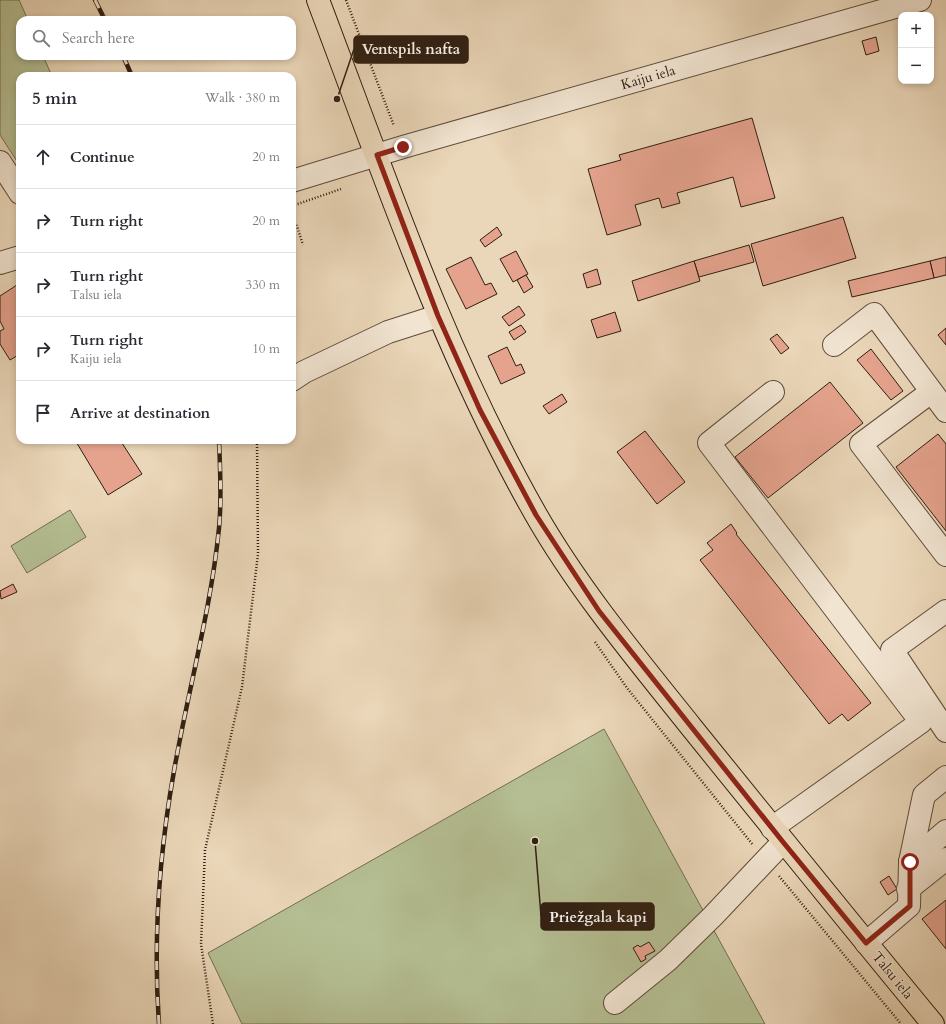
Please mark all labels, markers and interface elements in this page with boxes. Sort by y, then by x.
map controls [898,12,934,84]
button: + [898,12,934,48]
search box [16,16,296,60]
icon: search [30,27,52,49]
text: Search here [62,28,135,48]
callout: Ventspils nafta [354,36,468,63]
text: Ventspils nafta [362,39,461,59]
button: − [898,48,934,84]
street label: Kaiju iela [619,61,678,94]
text: 5 min [32,87,77,110]
text: Walk · 380 m [205,89,280,107]
route end [394,138,412,156]
icon: ahead [32,146,54,168]
text: Continue [70,147,135,167]
text: 20 m [252,148,280,166]
icon: right [32,210,54,232]
text: Turn right [70,211,143,231]
text: 20 m [252,212,280,230]
text: Turn right [70,266,143,286]
icon: right [32,274,54,296]
text: 330 m [246,276,280,294]
text: Talsu iela [70,286,122,304]
text: Turn right [70,330,143,350]
icon: right [32,338,54,360]
text: 10 m [252,340,280,358]
text: Kaiju iela [70,350,122,368]
icon: arrive [32,402,54,424]
text: Arrive at destination [70,403,210,423]
route start [901,853,919,871]
callout: Priežgala kapi [541,903,654,930]
text: Priežgala kapi [549,907,647,927]
street label: Talsu iela [868,948,918,1003]

